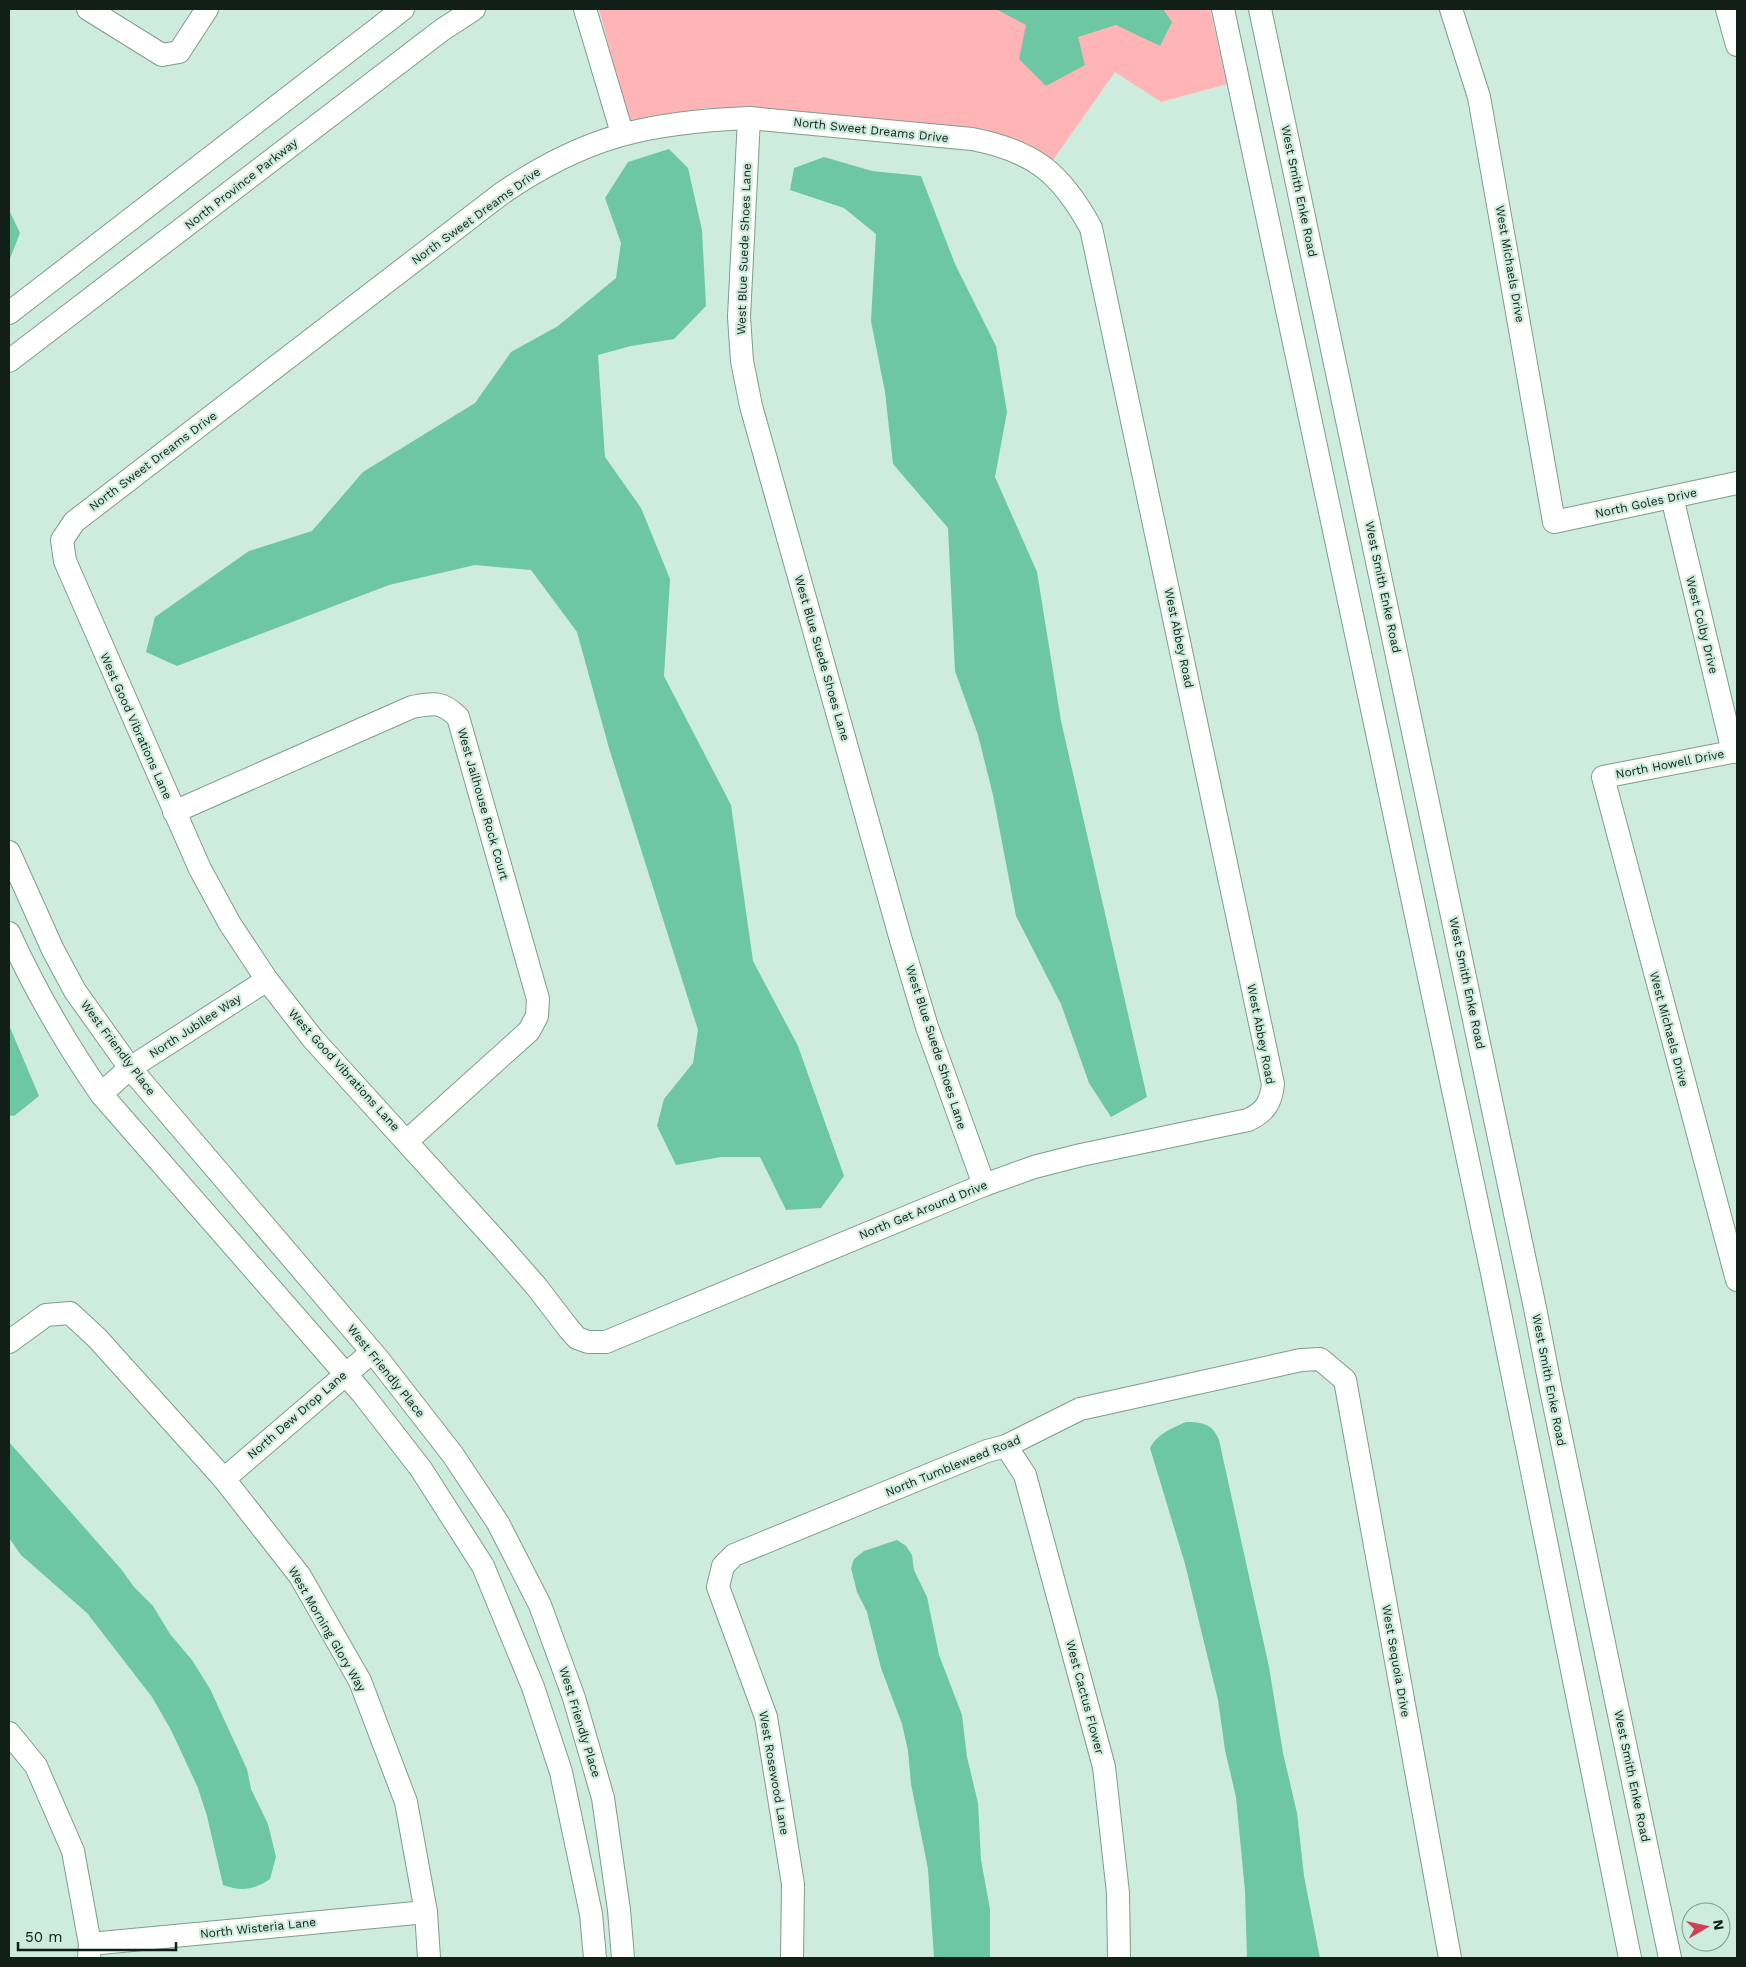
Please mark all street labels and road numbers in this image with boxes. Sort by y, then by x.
street label: North Sweet Dreams Drive [793,115,949,145]
street label: West Smith Enke Road [1278,124,1320,258]
street label: North Province Parkway [182,135,301,232]
street label: West Blue Suede Shoes Lane [734,163,754,335]
street label: North Sweet Dreams Drive [409,164,543,268]
street label: West Michaels Drive [1493,204,1527,324]
street label: North Sweet Dreams Drive [86,408,220,514]
street label: North Goles Drive [1594,485,1698,521]
street label: West Smith Enke Road [1362,520,1404,654]
street label: West Blue Suede Shoes Lane [792,573,852,743]
street label: West Colby Drive [1683,575,1721,675]
street label: West Abbey Road [1162,587,1196,689]
street label: West Good Vibrations Lane [97,650,175,802]
street label: West Jailhouse Rock Court [455,726,511,882]
street label: North Howell Drive [1615,747,1726,781]
street label: West Smith Enke Road [1446,916,1488,1050]
street label: West Blue Suede Shoes Lane [903,963,969,1131]
street label: West Michaels Drive [1647,970,1691,1088]
street label: West Abbey Road [1244,983,1278,1085]
street label: North Jubilee Way [147,991,244,1061]
street label: West Friendly Place [78,998,158,1098]
street label: West Good Vibrations Lane [286,1006,402,1134]
street label: North Get Around Drive [857,1178,989,1242]
street label: West Smith Enke Road [1529,1313,1569,1447]
street label: West Friendly Place [344,1322,428,1420]
street label: North Dew Drop Lane [245,1368,349,1462]
street label: North Tumbleweed Road [883,1432,1023,1500]
street label: West Morning Glory Way [285,1564,369,1695]
street label: West Sequoia Drive [1379,1604,1413,1718]
street label: West Cactus Flower [1063,1638,1107,1756]
street label: West Friendly Place [556,1665,604,1779]
street label: West Smith Enke Road [1611,1709,1653,1843]
street label: West Rosewood Lane [756,1710,792,1836]
street label: North Wisteria Lane [199,1915,317,1941]

